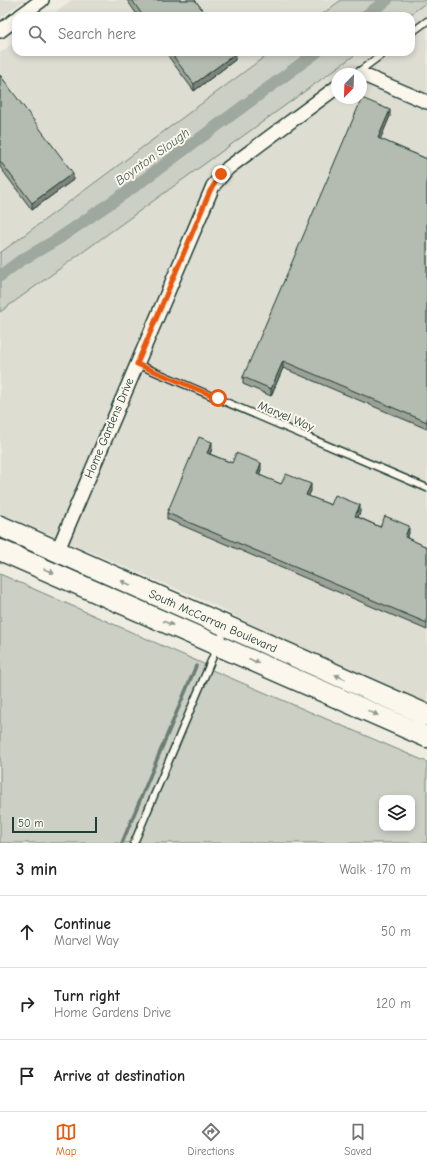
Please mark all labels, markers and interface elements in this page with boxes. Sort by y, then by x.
search box [12,12,415,56]
icon: search [26,23,48,45]
text: Search here [58,25,136,43]
north arrow [331,68,367,104]
water label: Boynton Slough [112,125,192,188]
route end [212,165,230,183]
street label: Home Gardens Drive [81,376,137,480]
route start [209,389,227,407]
street label: Marvel Way [256,398,317,434]
one-way arrow [43,569,55,575]
one-way arrow [120,579,132,585]
street label: South McCarran Boulevard [147,586,279,656]
one-way arrow [162,620,173,626]
one-way arrow [248,658,259,664]
one-way arrow [334,674,346,680]
one-way arrow [367,710,378,716]
map controls [379,795,415,831]
button: layers [379,795,415,831]
scale bar [12,815,97,834]
text: 50 m [18,817,43,830]
text: 3 min [16,860,57,879]
text: Walk · 170 m [339,862,411,877]
text: Continue [54,915,111,933]
icon: ahead [16,921,38,943]
text: 50 m [381,924,411,939]
text: Marvel Way [54,933,119,948]
text: Turn right [54,987,120,1005]
icon: right [16,993,38,1015]
text: 120 m [376,996,411,1011]
text: Home Gardens Drive [54,1005,171,1020]
icon: arrive [16,1065,38,1087]
text: Arrive at destination [54,1067,185,1085]
tab: Map [55,1121,77,1158]
tab: Directions [187,1121,234,1158]
tab: Saved [344,1121,372,1158]

